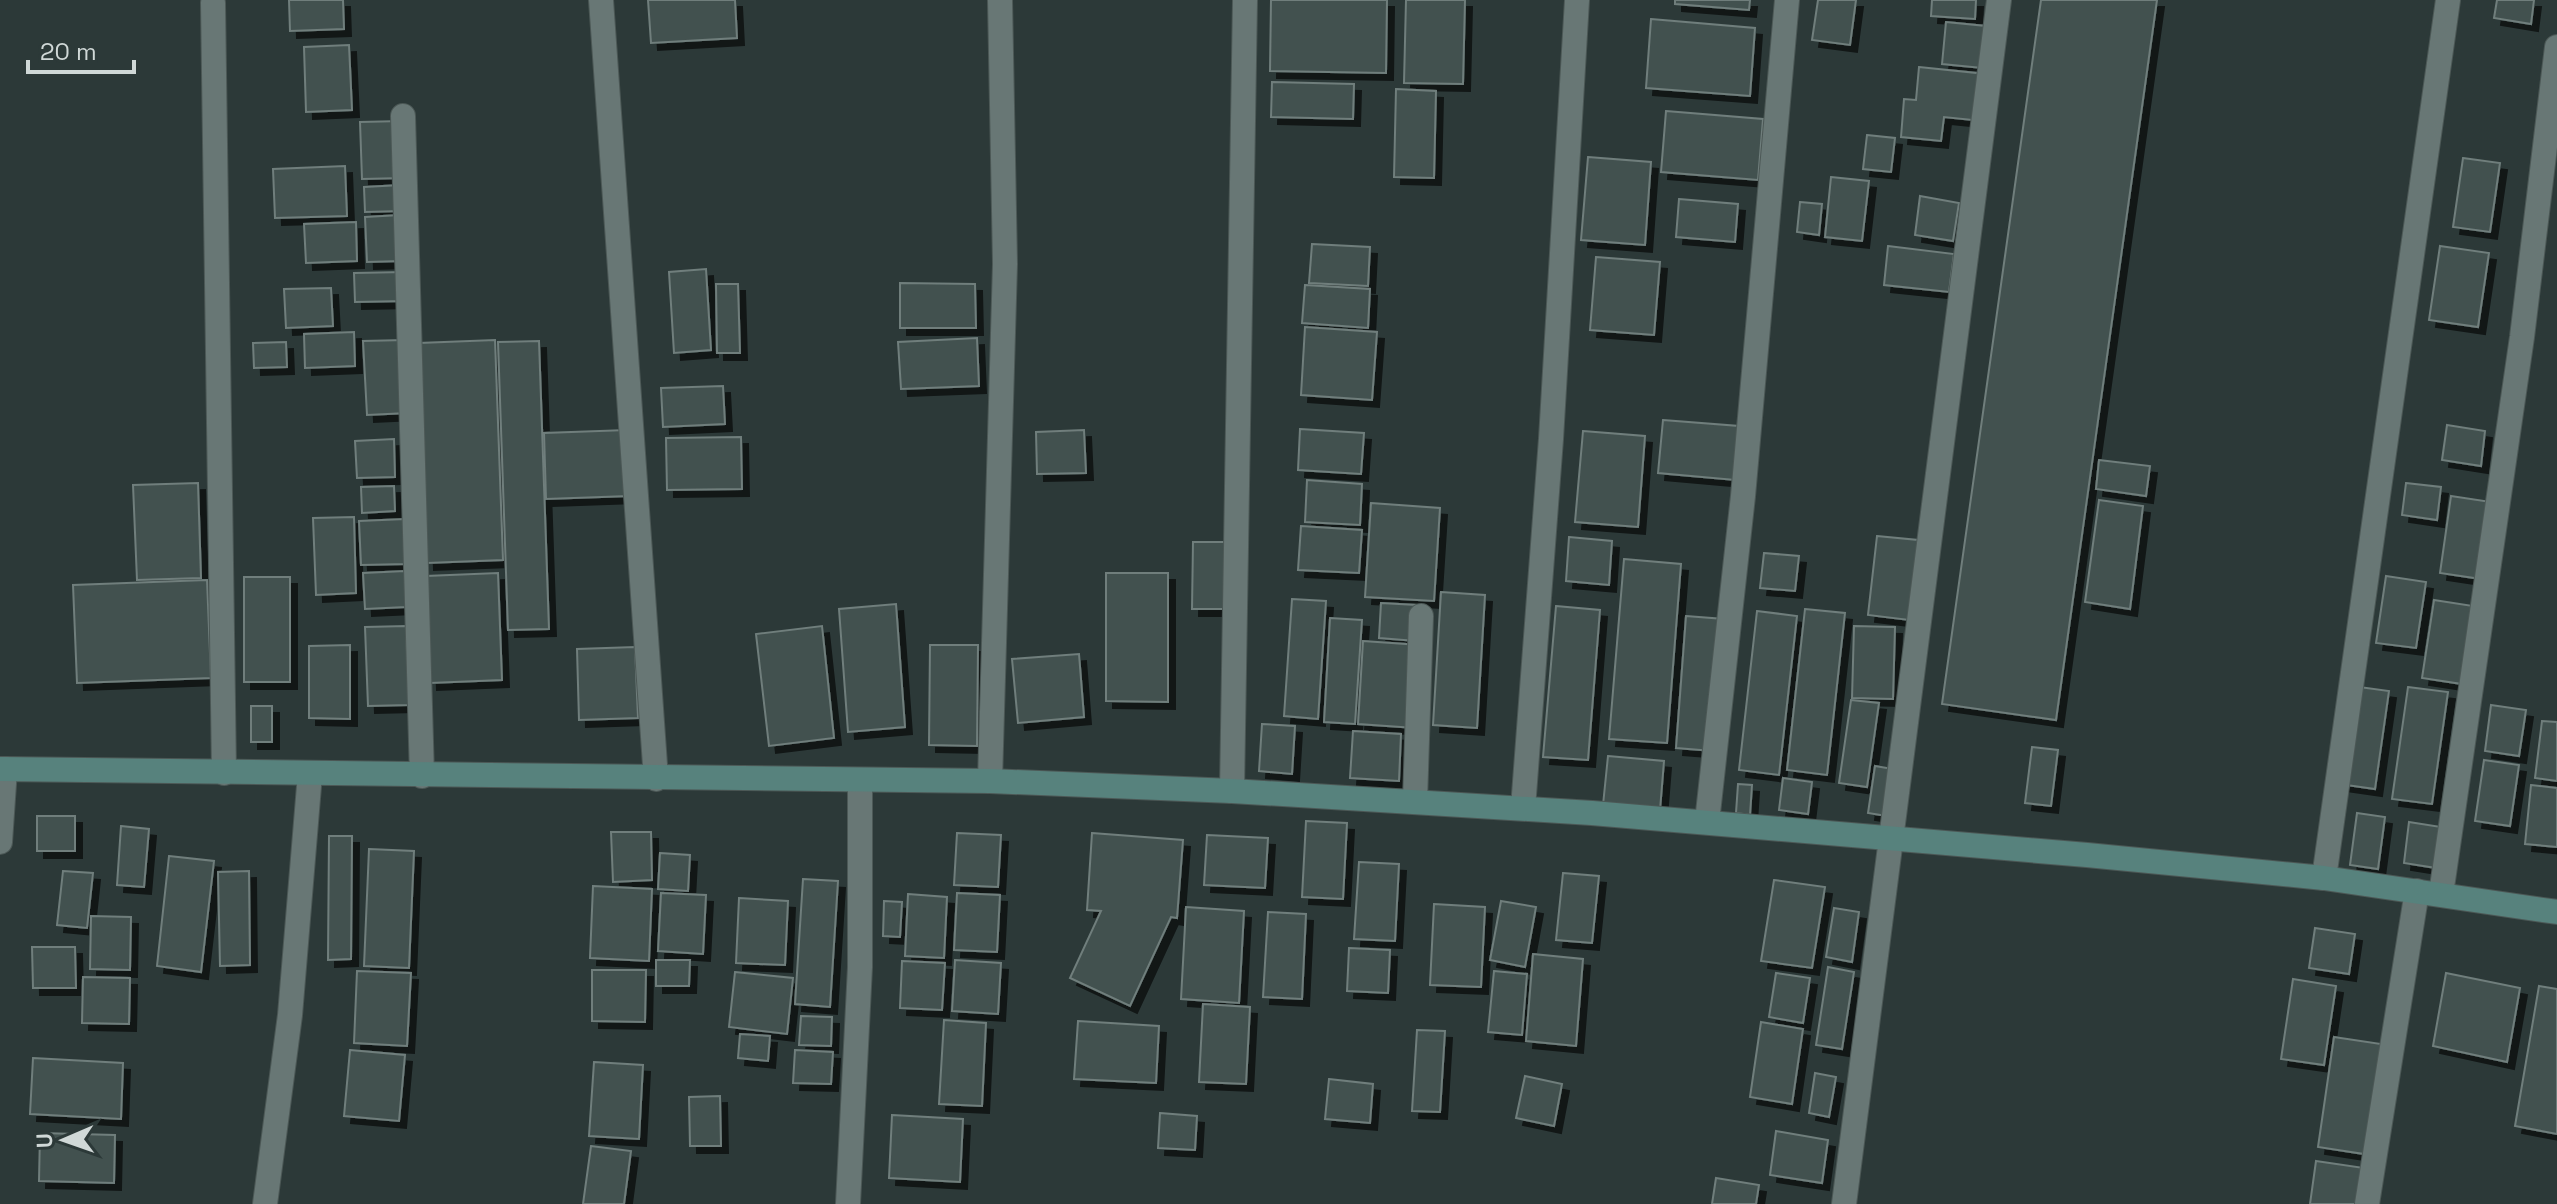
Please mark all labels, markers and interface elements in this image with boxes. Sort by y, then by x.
scale bar [28,24,134,74]
text: 20 m [40,36,97,67]
north arrow [24,1100,104,1180]
text: U [30,1133,58,1149]

